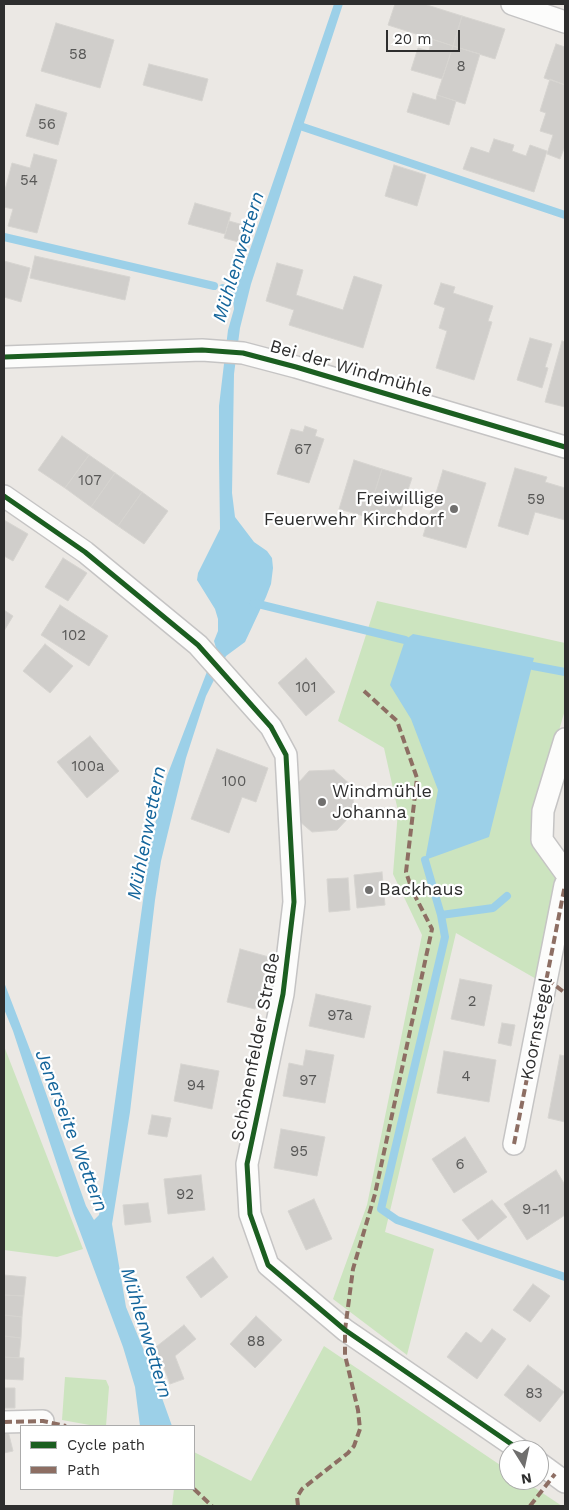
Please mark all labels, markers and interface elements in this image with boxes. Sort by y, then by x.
scale bar [389,20,463,52]
text: 20 m [394,30,432,48]
house number: 58 [69,46,87,64]
house number: 8 [456,58,466,76]
house number: 56 [38,116,56,134]
house number: 54 [20,172,38,190]
water label: Mühlenwettern [208,189,270,325]
street label: Bei der Windmühle [267,335,435,403]
house number: 67 [294,441,312,459]
house number: 107 [78,472,102,490]
place label: Freiwillige Feuerwehr Kirchdorf [264,488,444,530]
house number: 59 [527,491,545,509]
marker: Freiwillige Feuerwehr Kirchdorf [448,503,460,515]
house number: 102 [62,627,86,645]
house number: 101 [295,679,317,697]
house number: 100a [72,758,104,776]
water label: Mühlenwettern [123,764,171,902]
house number: 100 [222,773,246,791]
place label: Windmühle Johanna [332,781,432,824]
marker: Windmühle Johanna [316,796,328,808]
place label: Backhaus [379,879,463,901]
marker: Backhaus [363,884,375,896]
street label: Schönenfelder Straße [227,951,285,1143]
street label: Koornstegel [516,976,558,1082]
house number: 2 [468,993,476,1011]
house number: 97a [327,1007,353,1025]
water label: Jenerseite Wettern [30,1047,112,1215]
house number: 4 [461,1068,471,1086]
house number: 97 [299,1072,317,1090]
house number: 94 [187,1077,205,1095]
house number: 95 [290,1143,308,1161]
house number: 6 [455,1156,465,1174]
house number: 92 [176,1186,194,1204]
house number: 9-11 [522,1201,550,1219]
water label: Mühlenwettern [115,1265,177,1401]
house number: 88 [247,1333,265,1351]
house number: 83 [525,1385,543,1403]
legend [20,1425,195,1490]
text: Cycle path [67,1436,145,1454]
north arrow [499,1440,549,1490]
text: Path [67,1461,100,1479]
text: N [520,1470,533,1488]

